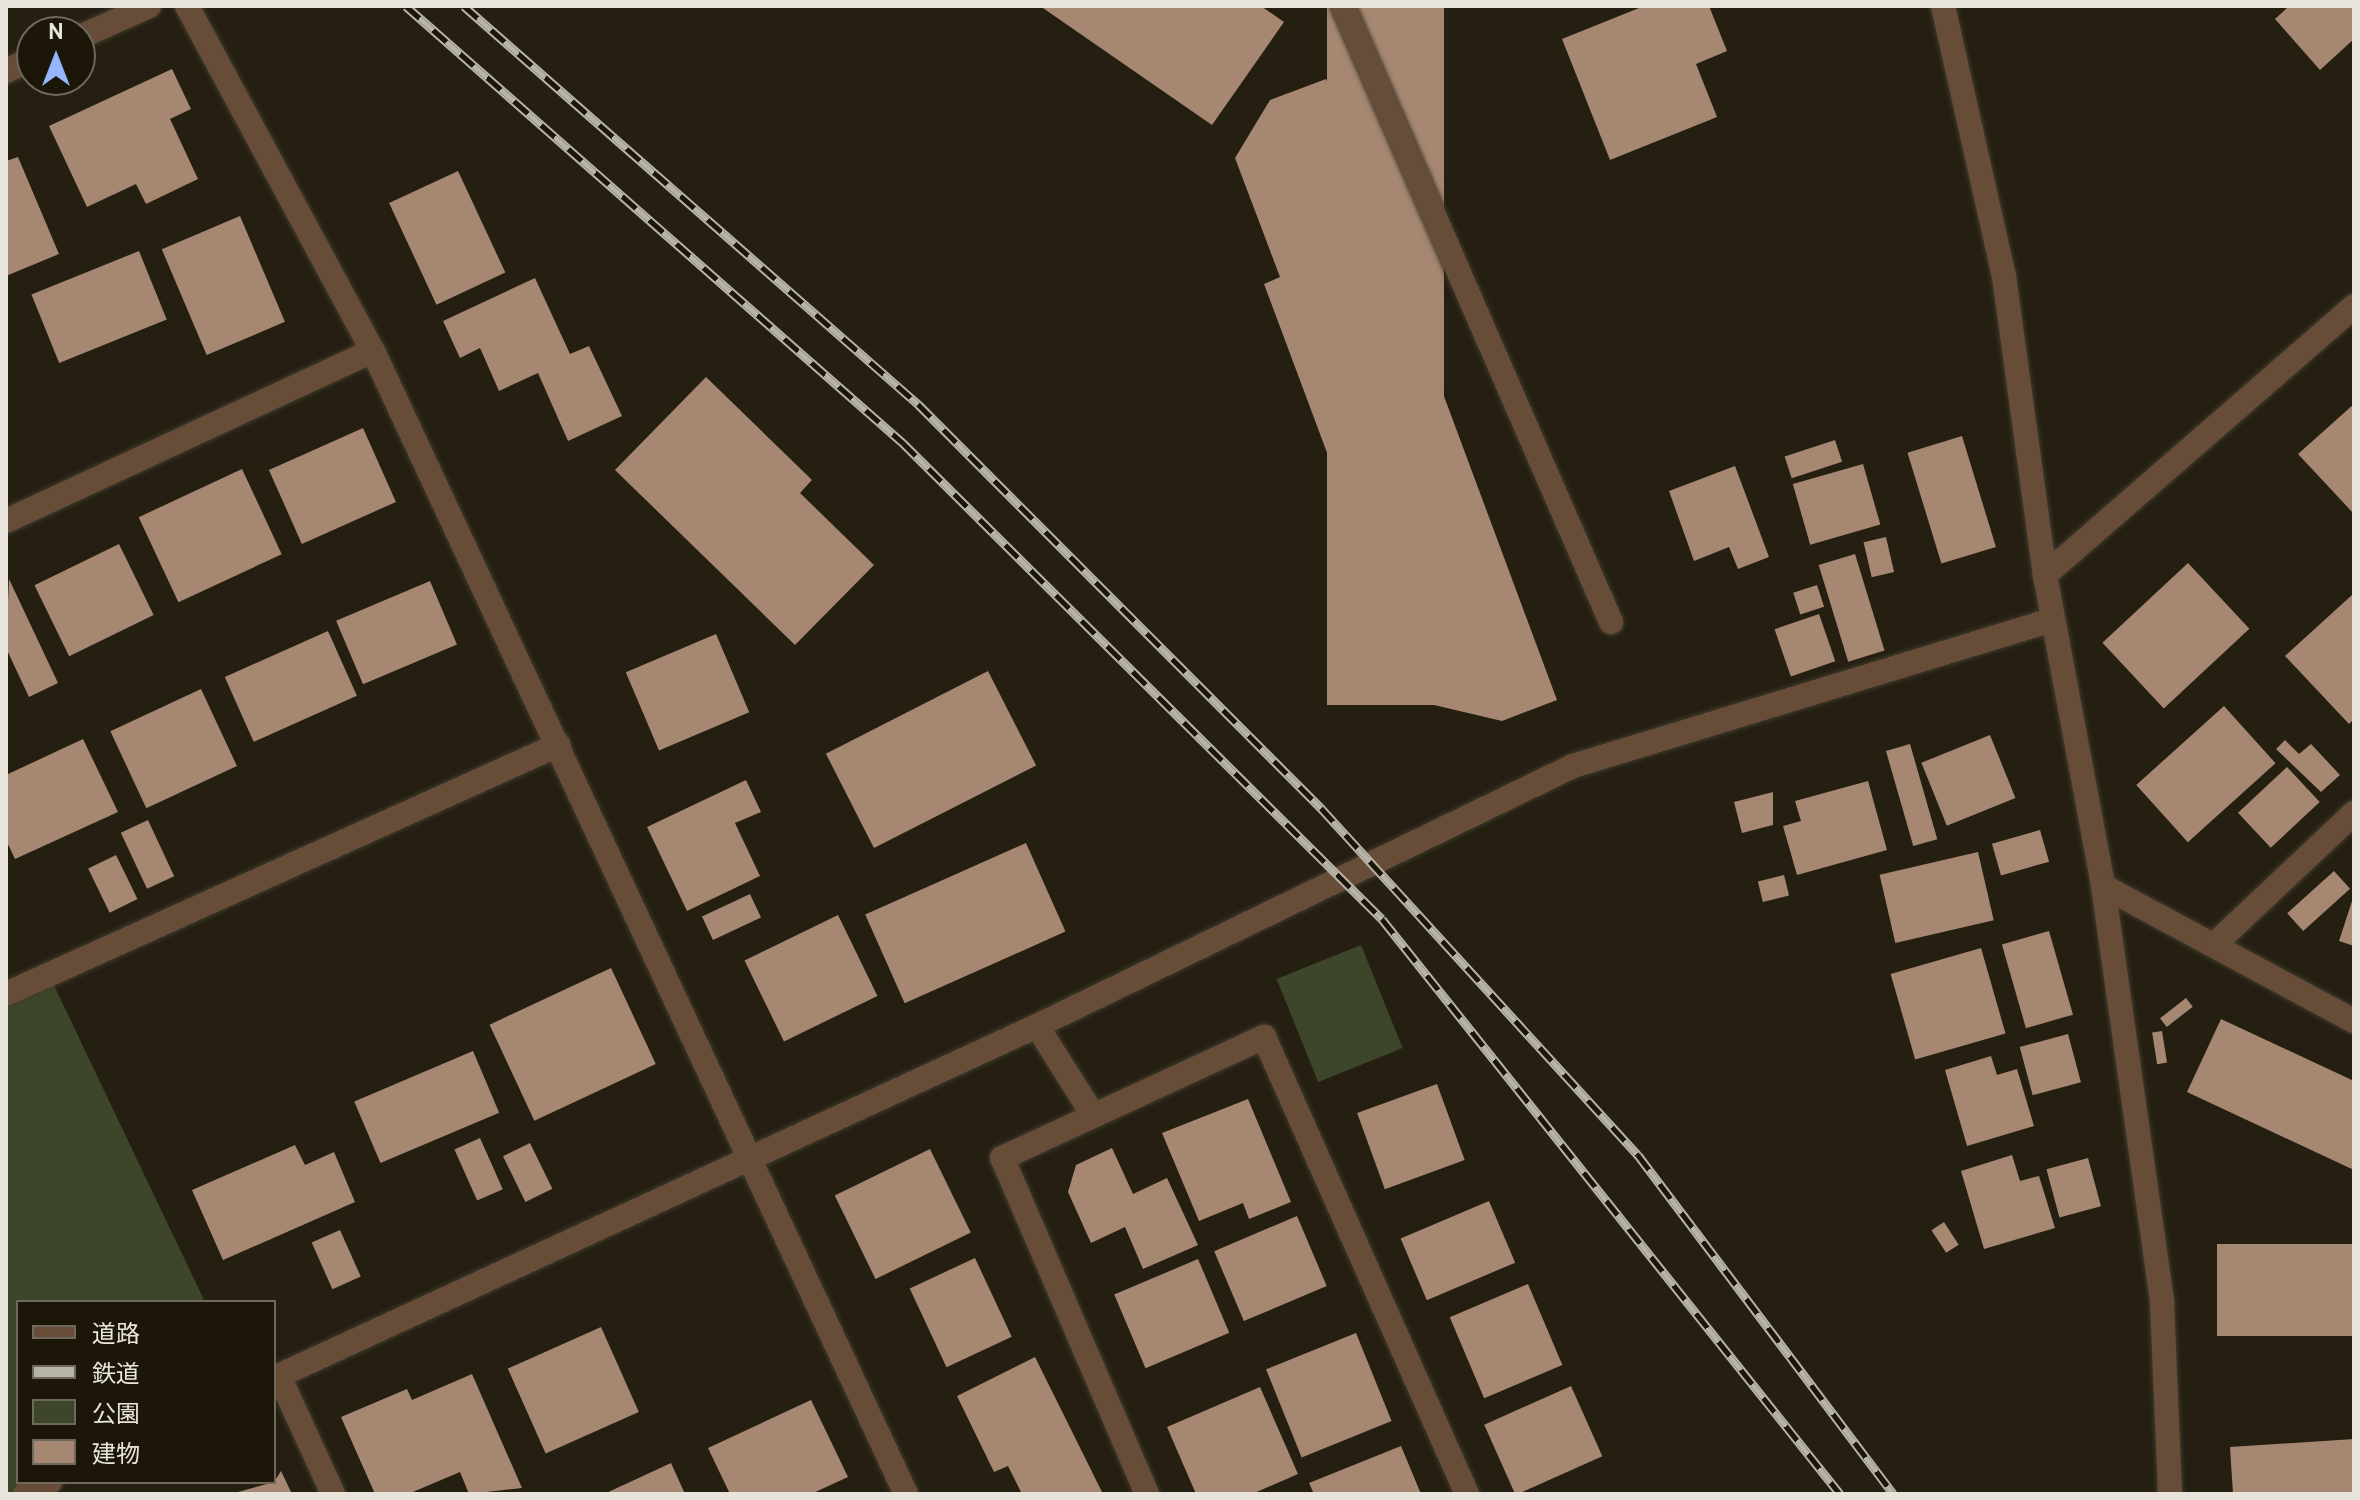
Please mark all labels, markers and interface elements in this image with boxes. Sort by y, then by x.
north arrow [16,16,96,96]
text: N [48,20,64,47]
legend [16,1300,276,1484]
text: 道路 [92,1321,140,1351]
text: 鉄道 [92,1361,140,1391]
text: 公園 [92,1401,140,1431]
text: 建物 [92,1441,140,1471]

